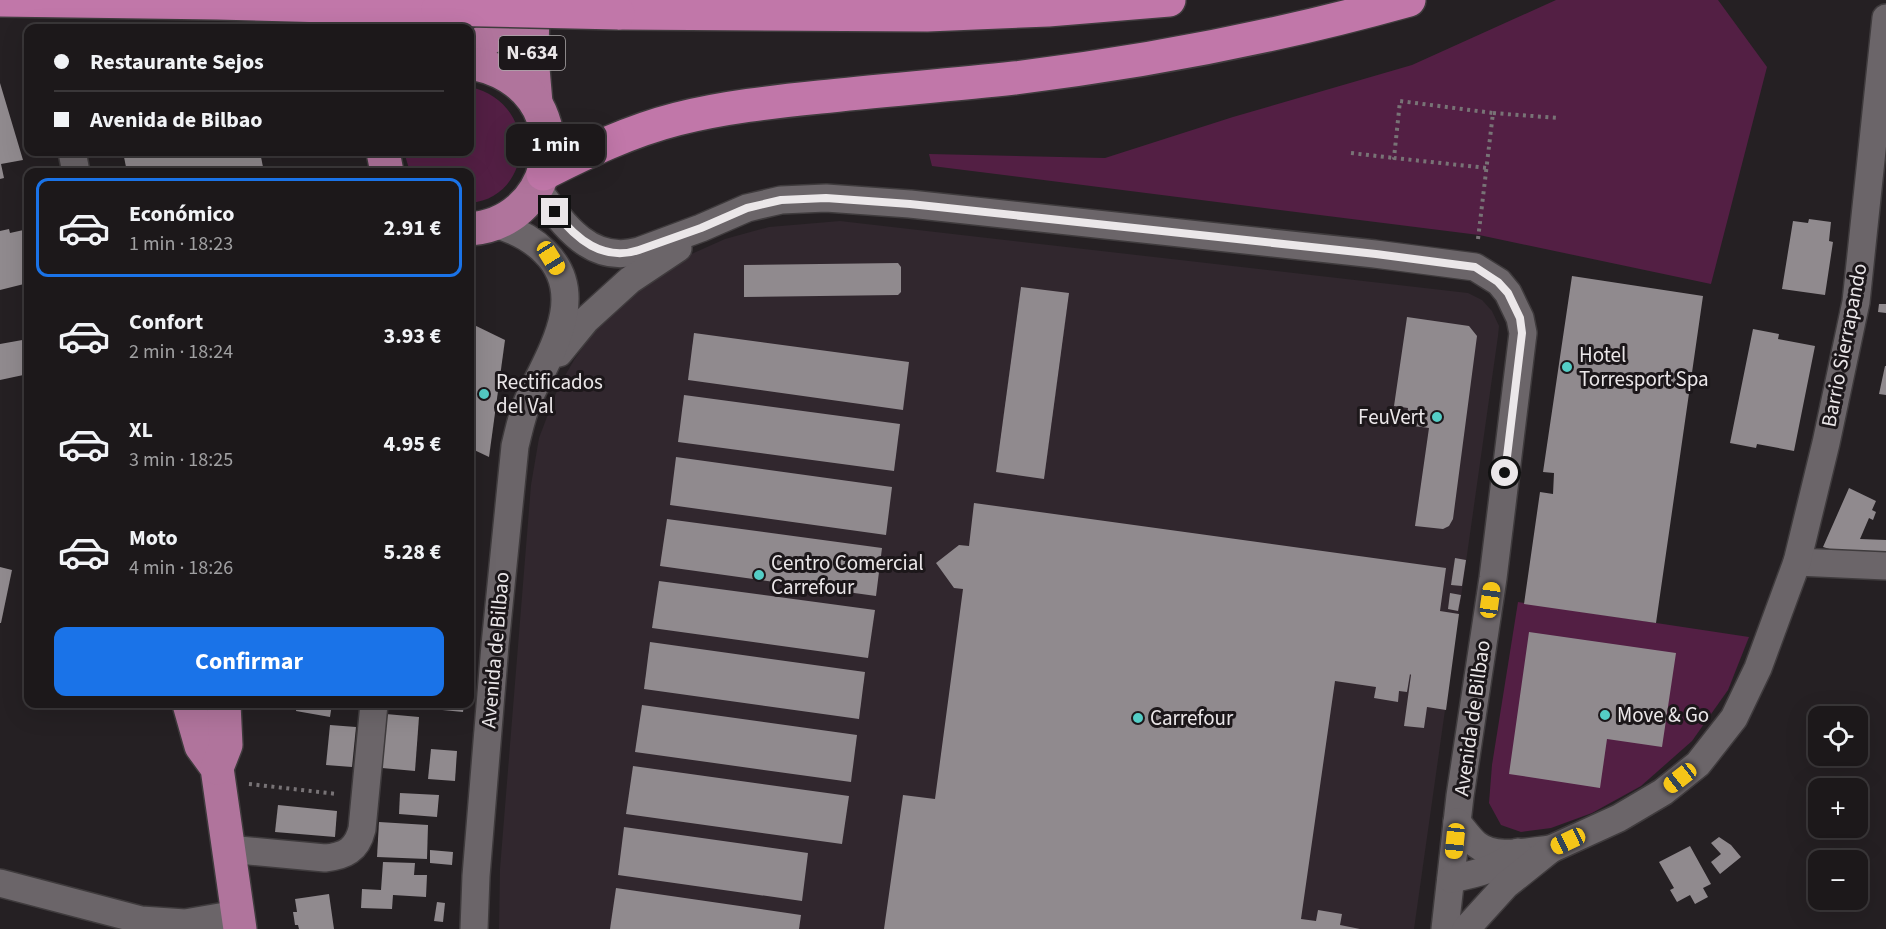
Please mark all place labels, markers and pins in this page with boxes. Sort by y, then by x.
place label: Hotel Torresport Spa [1579,340,1709,394]
marker: Hotel Torresport Spa [1560,360,1574,374]
place label: Rectificados del Val [496,367,603,421]
marker: Rectificados del Val [477,387,491,401]
place label: FeuVert [1358,402,1425,432]
marker: FeuVert [1430,410,1444,424]
place label: Centro Comercial Carrefour [771,548,924,602]
marker: Centro Comercial Carrefour [752,568,766,582]
place label: Move & Go [1617,700,1709,730]
place label: Carrefour [1150,703,1234,733]
marker: Move & Go [1598,708,1612,722]
marker: Carrefour [1131,711,1145,725]

